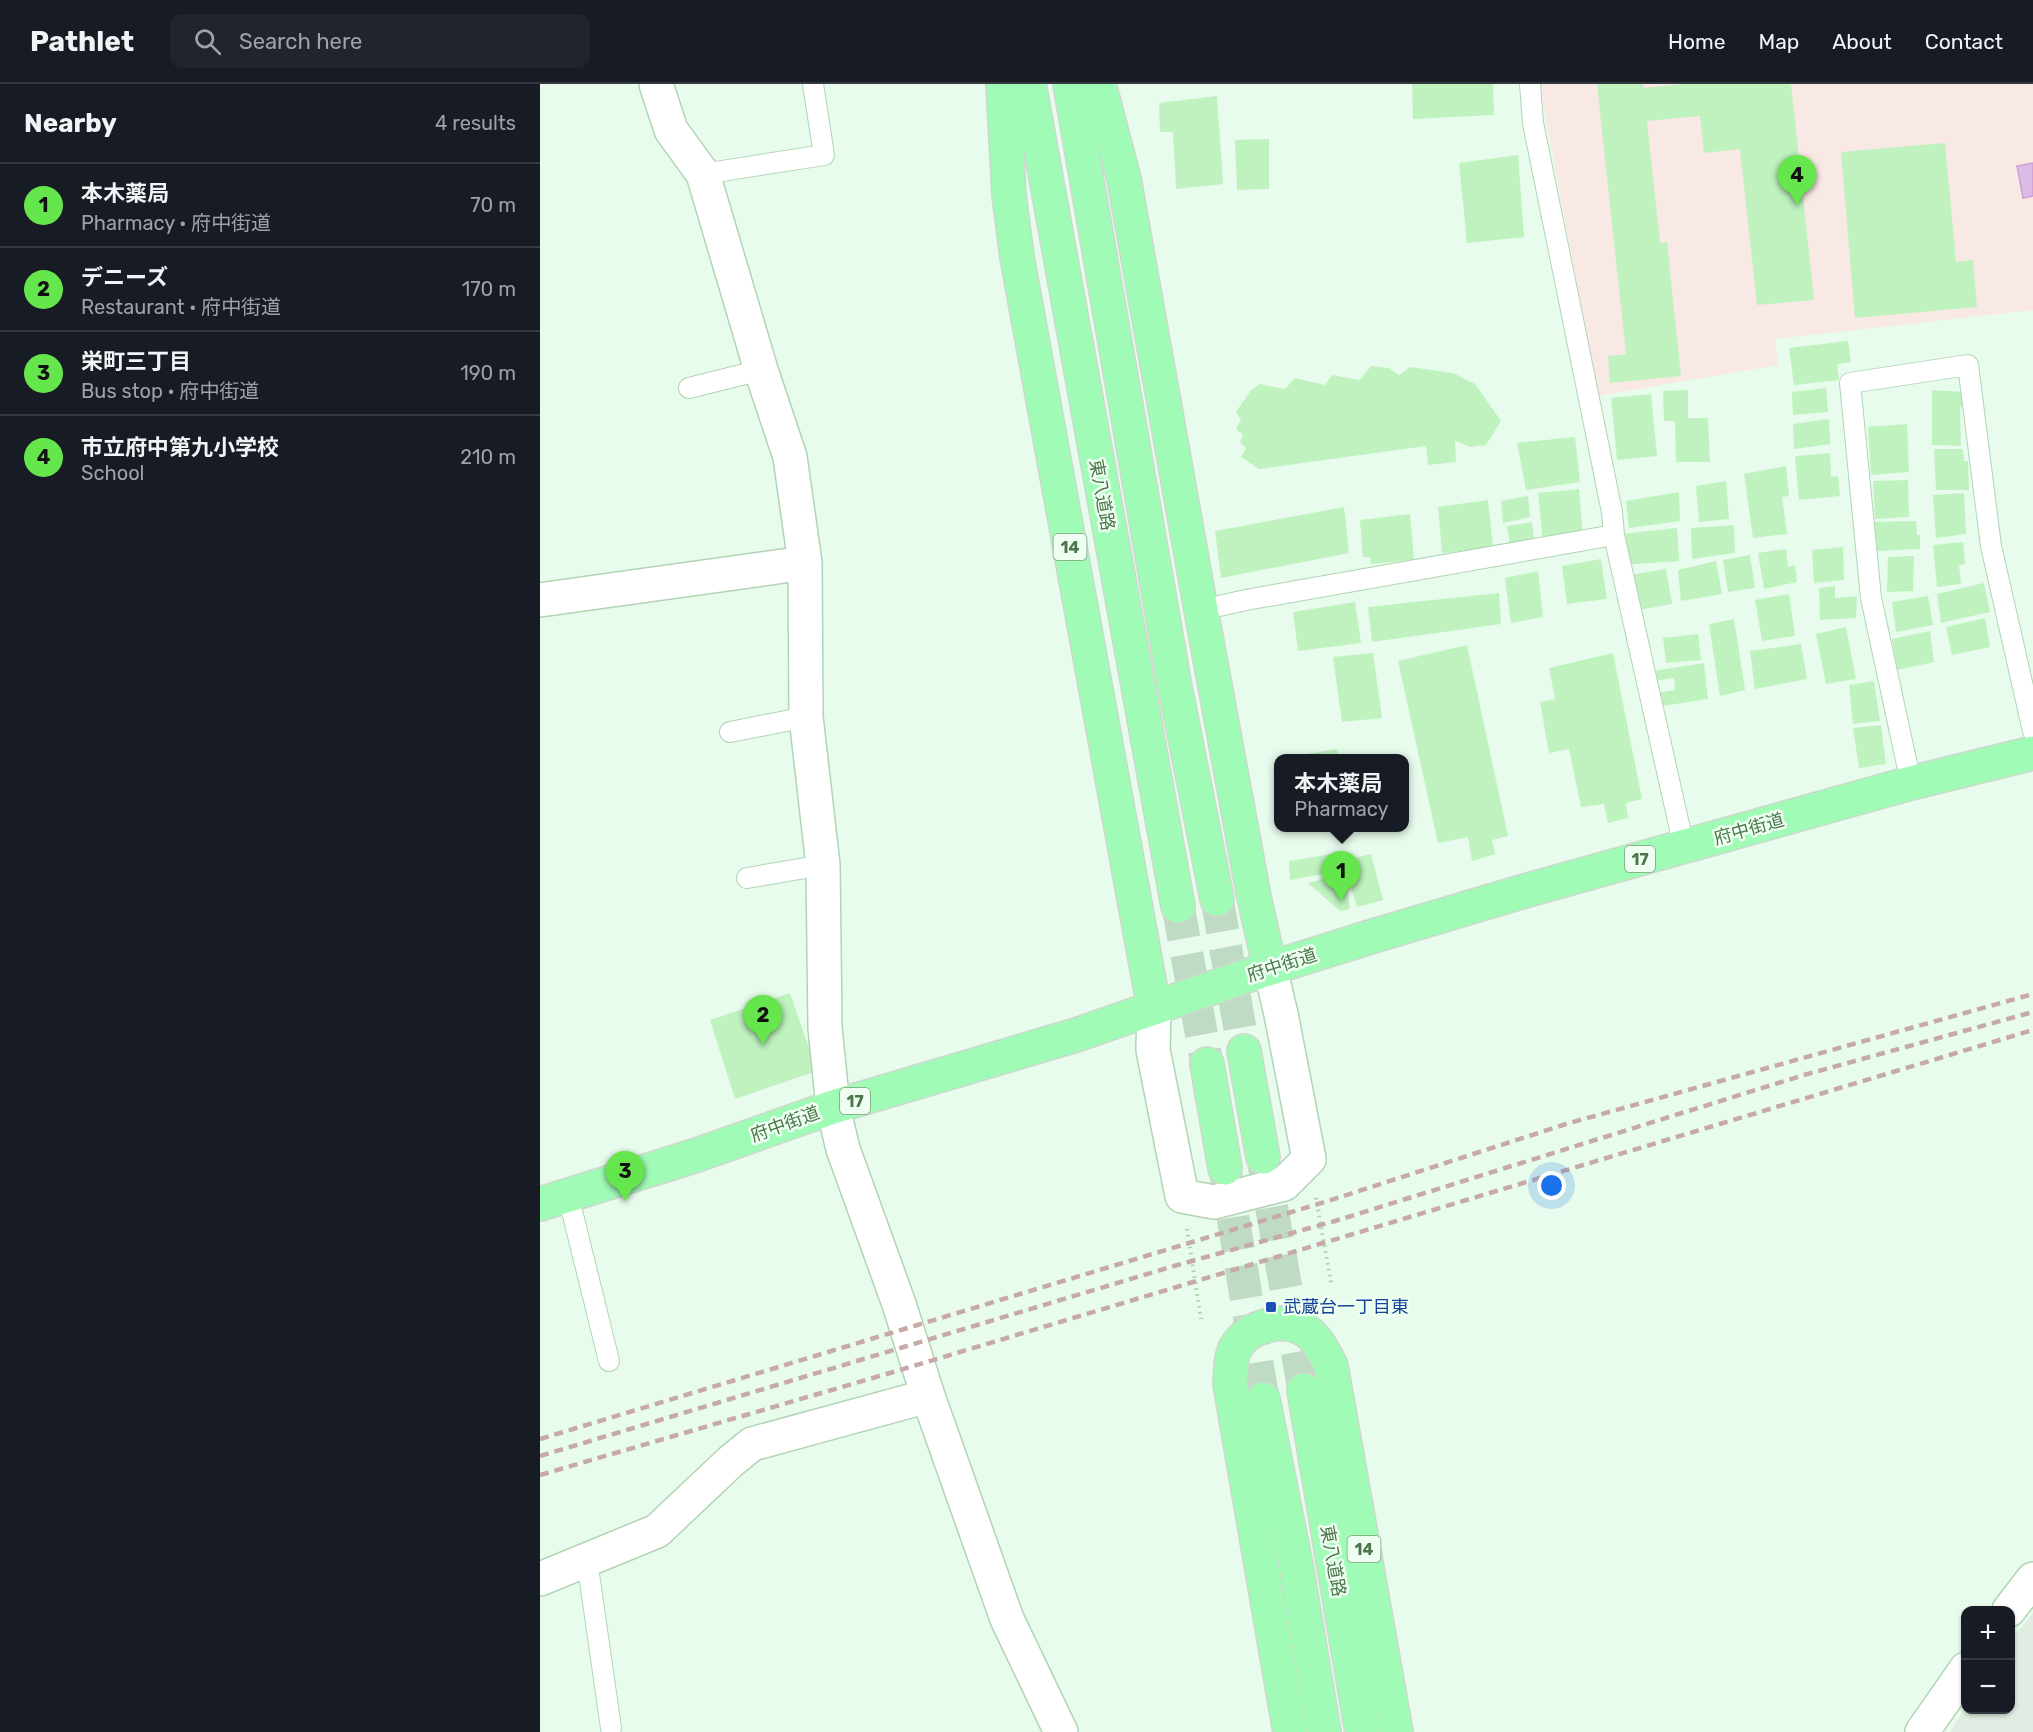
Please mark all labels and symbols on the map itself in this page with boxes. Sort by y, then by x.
pin: 4 [1778,156,1816,205]
street label: 東八道路 [1085,458,1119,532]
road number: 14 [1054,534,1086,560]
street label: 府中街道 [1711,809,1787,849]
road number: 17 [1625,846,1655,872]
pin: 1 [1322,852,1360,901]
street label: 府中街道 [1244,943,1320,987]
pin: 2 [744,996,782,1045]
road number: 17 [840,1088,870,1114]
street label: 府中街道 [747,1101,823,1147]
pin: 3 [606,1152,644,1201]
your location [1537,1171,1566,1200]
place label: 武蔵台一丁目東 [1283,1296,1409,1318]
marker: 武蔵台一丁目東 [1264,1300,1278,1314]
street label: 東八道路 [1316,1524,1350,1598]
road number: 14 [1348,1536,1380,1562]

